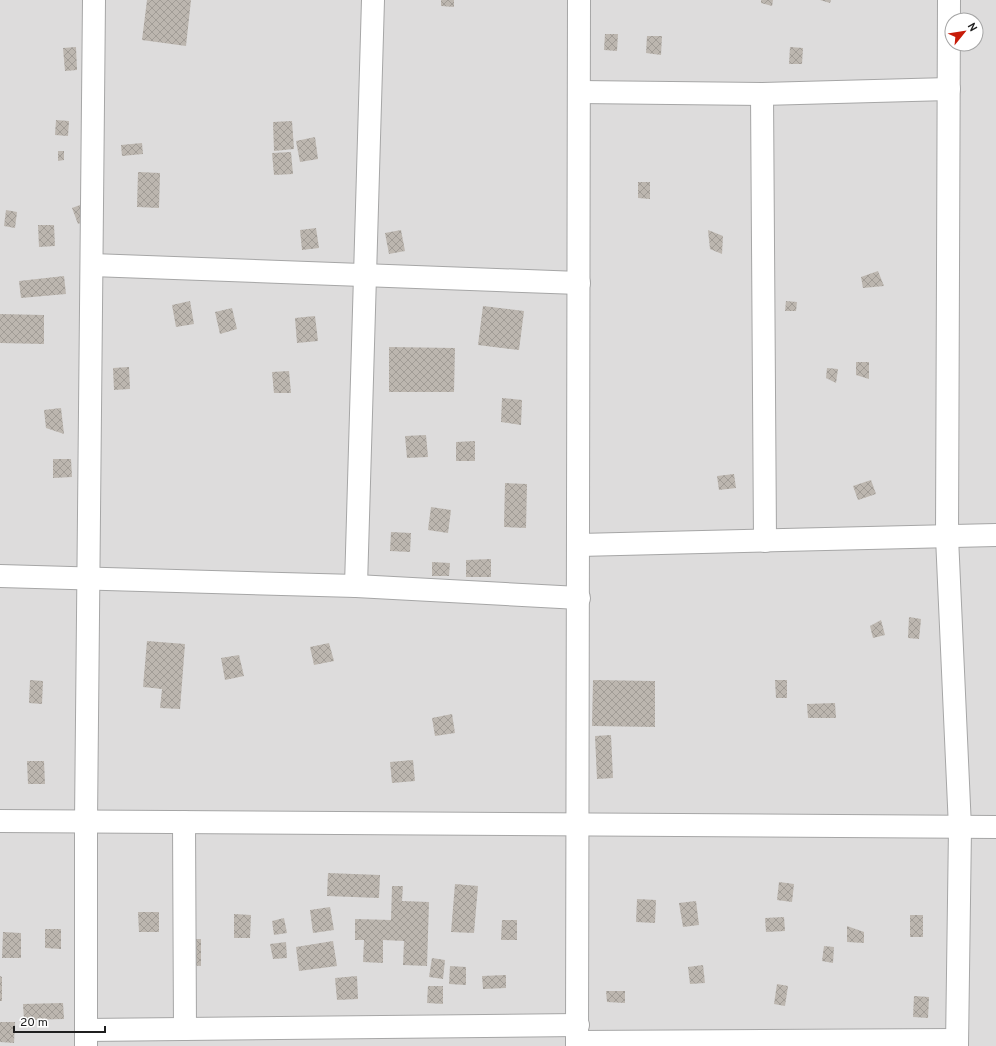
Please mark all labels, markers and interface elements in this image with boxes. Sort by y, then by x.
north arrow [944,12,984,52]
text: N [964,21,980,34]
scale bar [14,1008,105,1034]
text: 20 m [20,1015,48,1031]

